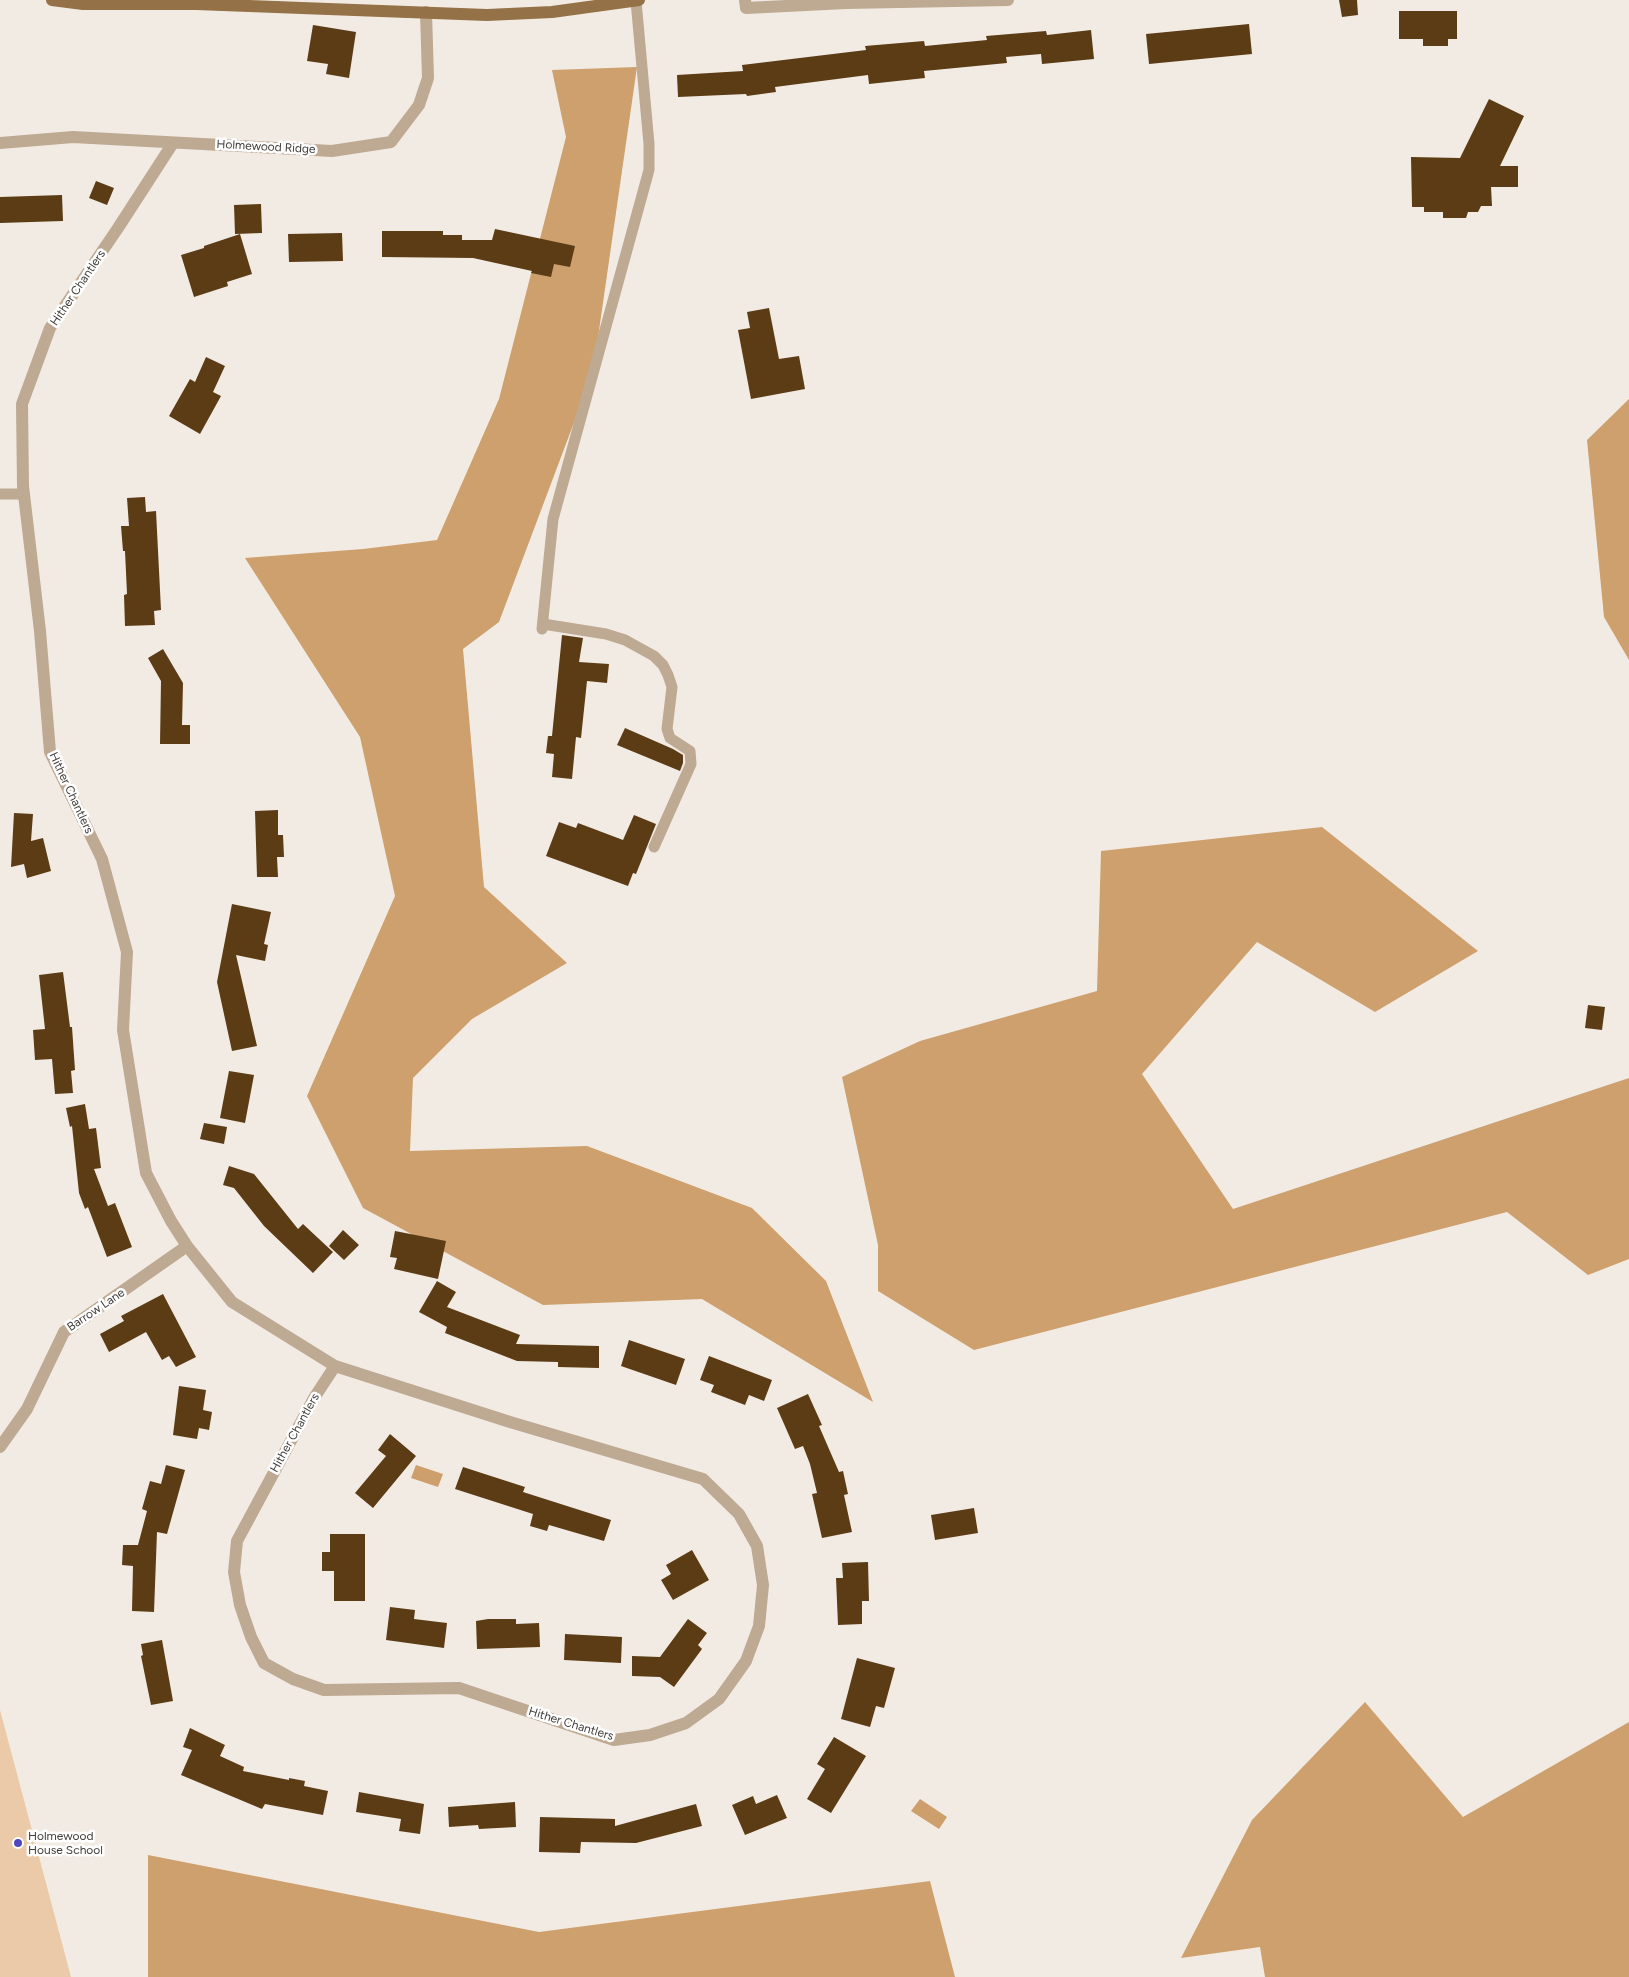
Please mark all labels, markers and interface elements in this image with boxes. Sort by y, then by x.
street label: Holmewood Ridge [216,137,316,157]
street label: Hither Chantlers [47,247,109,329]
street label: Hither Chantlers [46,750,96,836]
street label: Barrow Lane [64,1285,128,1335]
street label: Hither Chantlers [267,1391,323,1475]
street label: Hither Chantlers [527,1704,615,1744]
place label: Holmewood House School [28,1829,103,1857]
marker: Holmewood House School [12,1837,24,1849]

